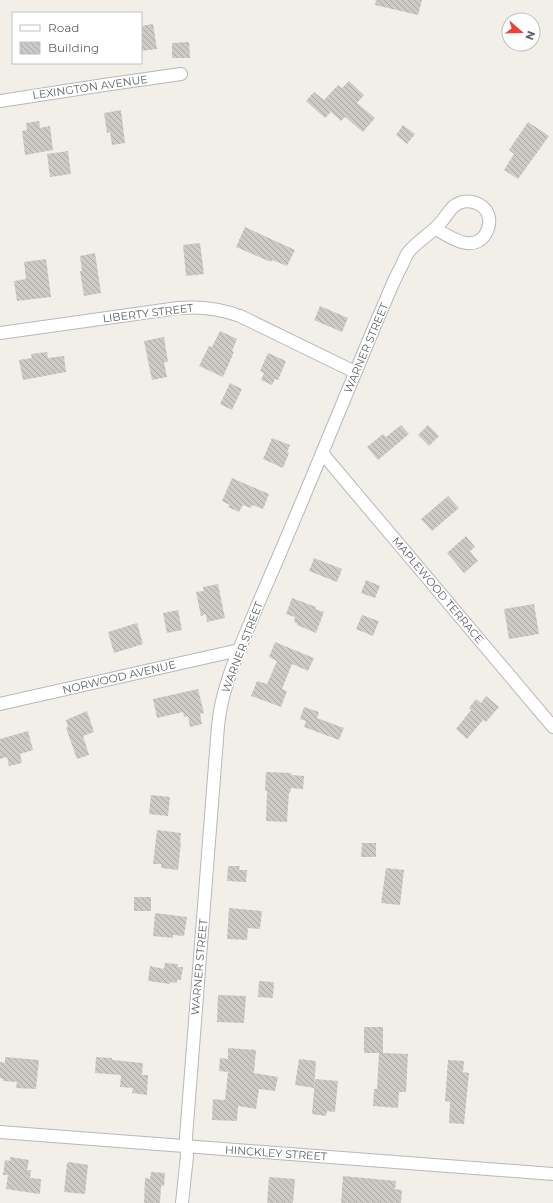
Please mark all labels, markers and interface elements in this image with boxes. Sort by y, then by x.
legend [12,12,142,64]
north arrow [501,12,541,52]
text: Road [48,20,79,35]
text: N [522,29,538,42]
text: Building [48,40,99,55]
street label: LEXINGTON AVENUE [32,72,148,102]
street label: LIBERTY STREET [102,300,195,326]
street label: WARNER STREET [341,300,392,395]
street label: MAPLEWOOD TERRACE [389,534,487,646]
street label: WARNER STREET [218,599,266,695]
street label: NORWOOD AVENUE [61,657,177,697]
street label: WARNER STREET [188,918,210,1016]
street label: HINCKLEY STREET [224,1142,328,1164]

